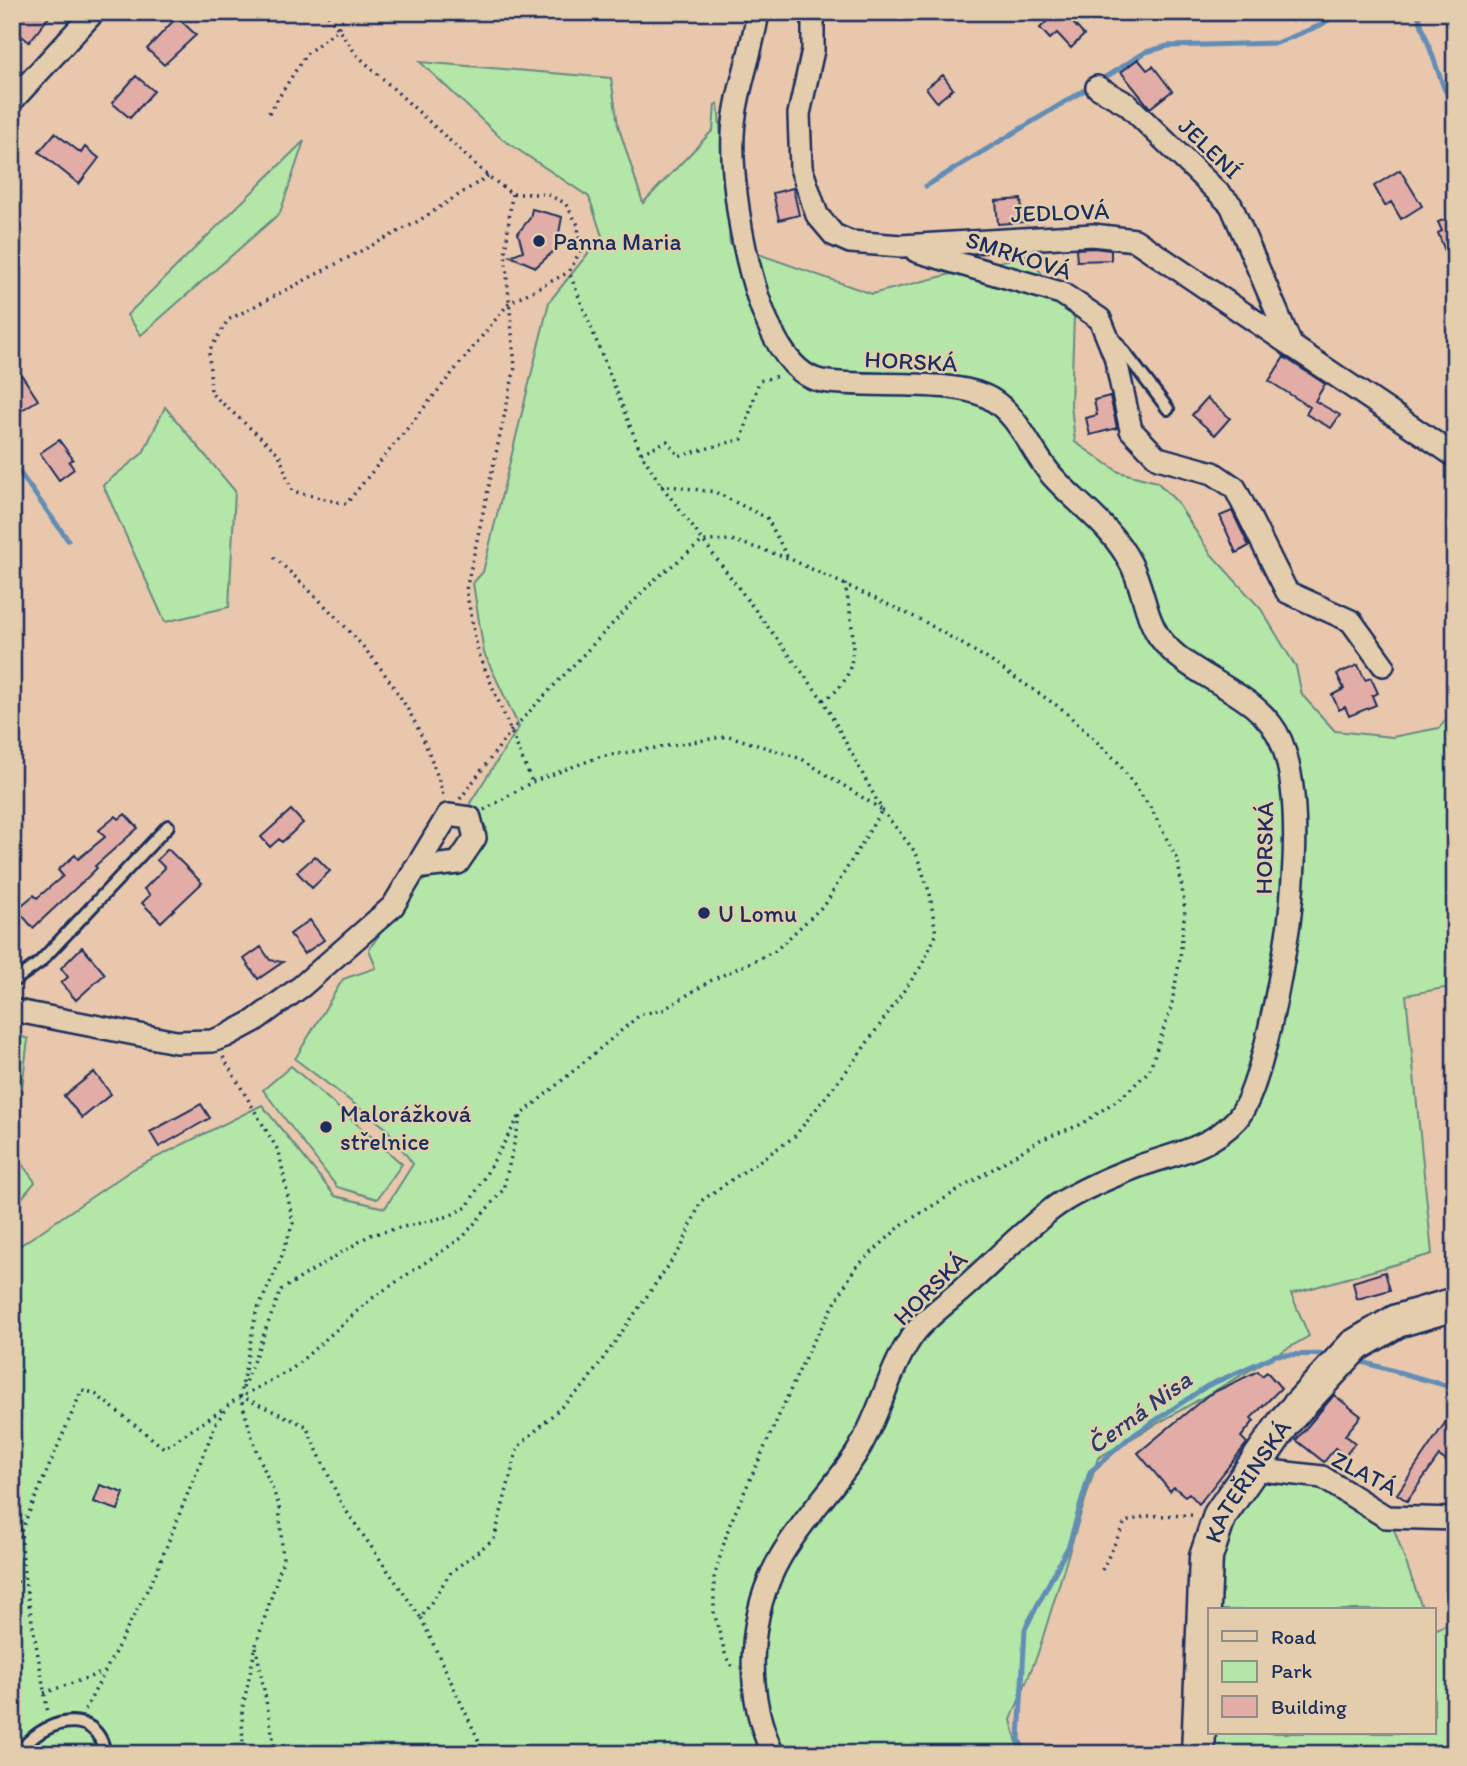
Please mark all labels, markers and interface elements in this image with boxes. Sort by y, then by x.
street label: JELENÍ [1173,111,1247,185]
street label: JEDLOVÁ [1010,196,1110,228]
street label: SMRKOVÁ [962,224,1076,286]
place label: Panna Maria [553,227,681,256]
marker: Panna Maria [531,233,547,249]
street label: HORSKÁ [864,344,958,378]
street label: HORSKÁ [1249,801,1279,895]
place label: U Lomu [718,899,797,928]
marker: U Lomu [696,905,712,921]
place label: Malorážková střelnice [340,1099,472,1156]
marker: Malorážková střelnice [318,1119,334,1135]
street label: HORSKÁ [887,1245,973,1331]
water label: Černá Nisa [1080,1363,1198,1461]
street label: KATEŘINSKÁ [1197,1414,1296,1546]
street label: ZLATÁ [1327,1444,1403,1502]
legend [1208,1608,1436,1734]
text: Road [1271,1624,1317,1649]
text: Park [1271,1658,1313,1683]
text: Building [1271,1694,1347,1719]

